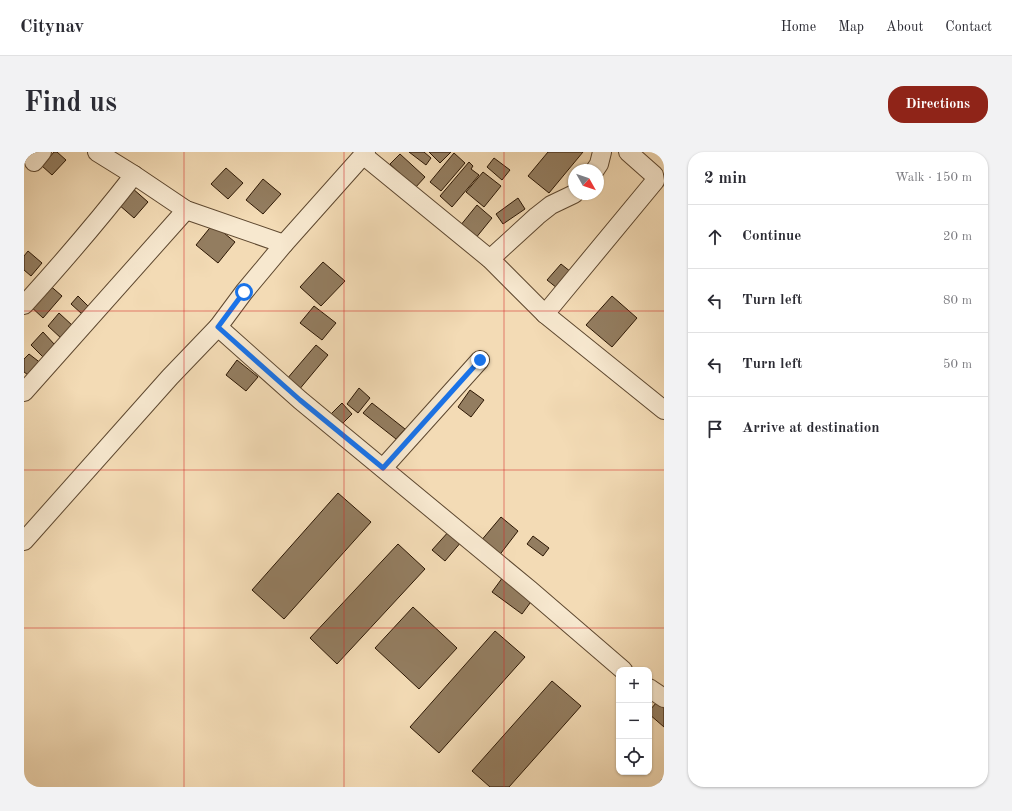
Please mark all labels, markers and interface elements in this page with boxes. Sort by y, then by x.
text: Citynav [20,18,84,37]
text: Home [781,20,816,34]
text: Map [838,20,864,34]
text: About [886,20,923,34]
text: Contact [945,20,992,34]
button: Directions [888,86,988,123]
text: Find us [24,90,117,118]
north arrow [568,164,604,200]
text: 2 min [704,170,747,187]
text: Walk · 150 m [895,171,972,184]
icon: ahead [704,226,726,248]
text: Continue [742,229,801,244]
text: 20 m [943,230,972,243]
route start [235,283,253,301]
icon: left [704,290,726,312]
text: Turn left [742,293,802,308]
text: 80 m [943,294,972,307]
route end [471,351,489,369]
icon: left [704,354,726,376]
text: Turn left [742,357,802,372]
text: 50 m [943,358,972,371]
icon: arrive [704,418,726,440]
text: Arrive at destination [742,421,880,436]
map controls [616,667,652,775]
button: + [616,667,652,703]
button: − [616,703,652,739]
button: locate [616,739,652,775]

